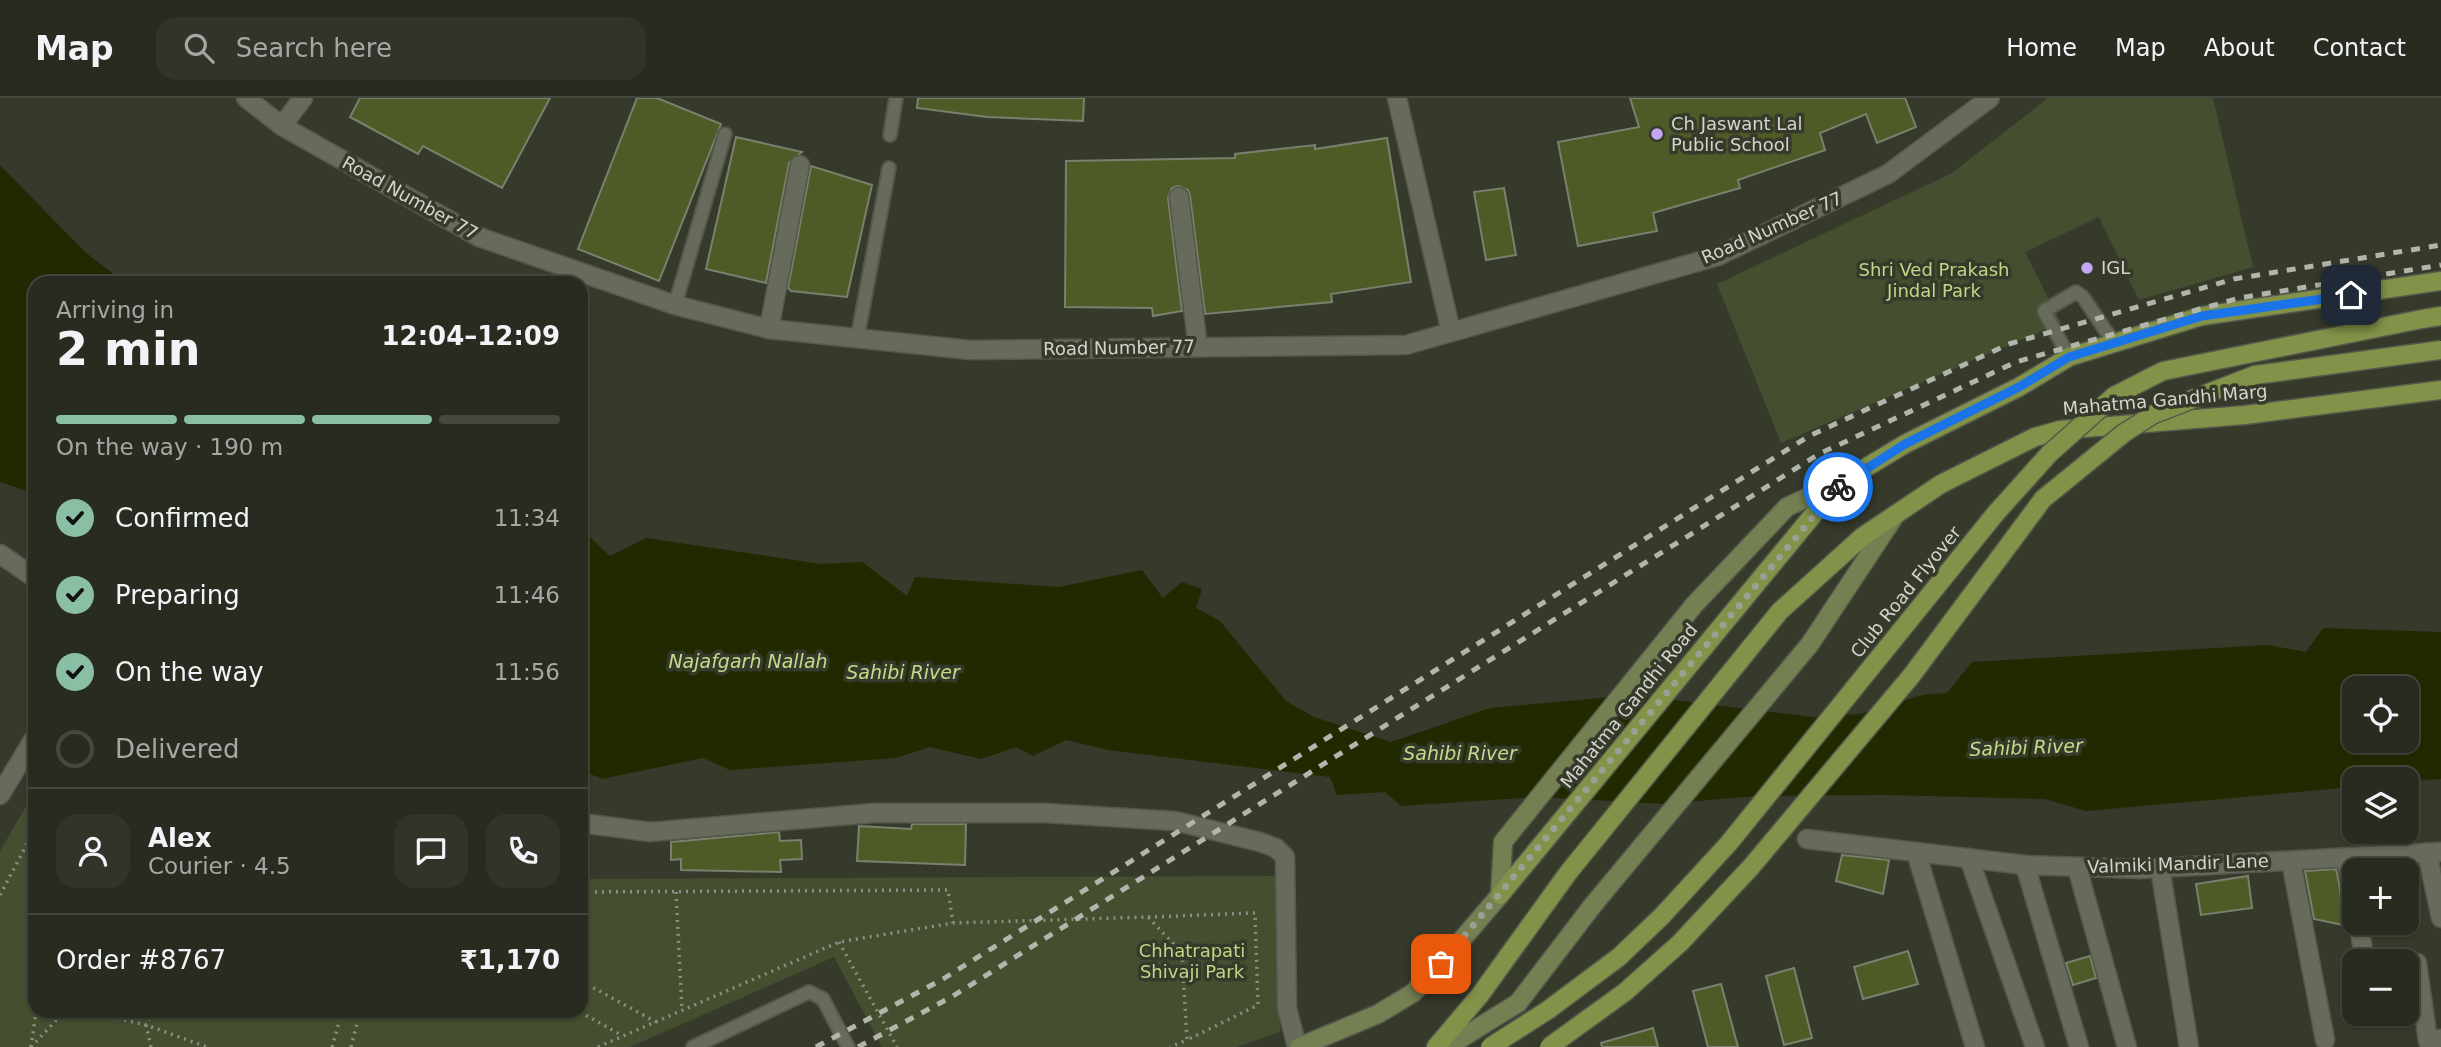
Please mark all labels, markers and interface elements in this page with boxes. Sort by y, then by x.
search box [156,17,646,80]
text: Map [35,29,114,68]
icon: search [180,29,218,67]
text: Search here [236,33,392,63]
text: Home [2006,34,2077,62]
text: Map [2115,34,2166,62]
text: About [2204,34,2275,62]
text: Contact [2313,34,2406,62]
place label: Ch Jaswant Lal Public School [1671,113,1802,155]
marker: Ch Jaswant Lal Public School [1649,126,1665,142]
street label: Road Number 77 [339,152,482,244]
street label: Road Number 77 [1698,187,1845,268]
place label: IGL [2101,257,2130,278]
park label: Shri Ved Prakash Jindal Park [1859,259,2010,301]
marker: IGL [2079,260,2095,276]
pin [2321,265,2381,325]
icon: home [2332,276,2370,314]
text: Arriving in [56,297,174,323]
text: 12:04–12:09 [381,321,560,351]
text: 2 min [56,322,200,376]
street label: Road Number 77 [1043,336,1195,359]
street label: Mahatma Gandhi Marg [2062,380,2268,419]
text: On the way · 190 m [56,434,283,460]
courier [1803,452,1873,522]
icon: bike [1819,468,1857,506]
icon: check [56,499,94,537]
text: Confirmed [115,503,250,533]
text: 11:34 [494,505,560,531]
street label: Club Road Flyover [1846,521,1965,662]
icon: check [56,576,94,614]
text: Preparing [115,580,240,610]
text: 11:46 [494,582,560,608]
street label: Mahatma Gandhi Road [1556,619,1701,792]
water label: Najafgarh Nallah [668,650,828,672]
icon: check [56,653,94,691]
text: On the way [115,657,264,687]
text: 11:56 [494,659,560,685]
water label: Sahibi River [846,661,961,683]
map controls [2342,676,2419,1026]
button: locate [2342,676,2419,753]
text: Delivered [115,734,239,764]
water label: Sahibi River [1969,734,2084,760]
water label: Sahibi River [1403,742,1518,764]
button: layers [2342,767,2419,844]
button: person [56,814,130,888]
button: chat [394,814,468,888]
button: phone [486,814,560,888]
text: Alex [148,823,211,853]
street label: Valmiki Mandir Lane [2087,850,2269,877]
text: Courier · 4.5 [148,853,291,879]
button: + [2342,858,2419,935]
pin [1411,934,1471,994]
park label: Chhatrapati Shivaji Park [1139,940,1245,982]
text: Order #8767 [56,945,226,975]
text: ₹1,170 [460,945,560,975]
icon: bag [1422,945,1460,983]
button: − [2342,949,2419,1026]

